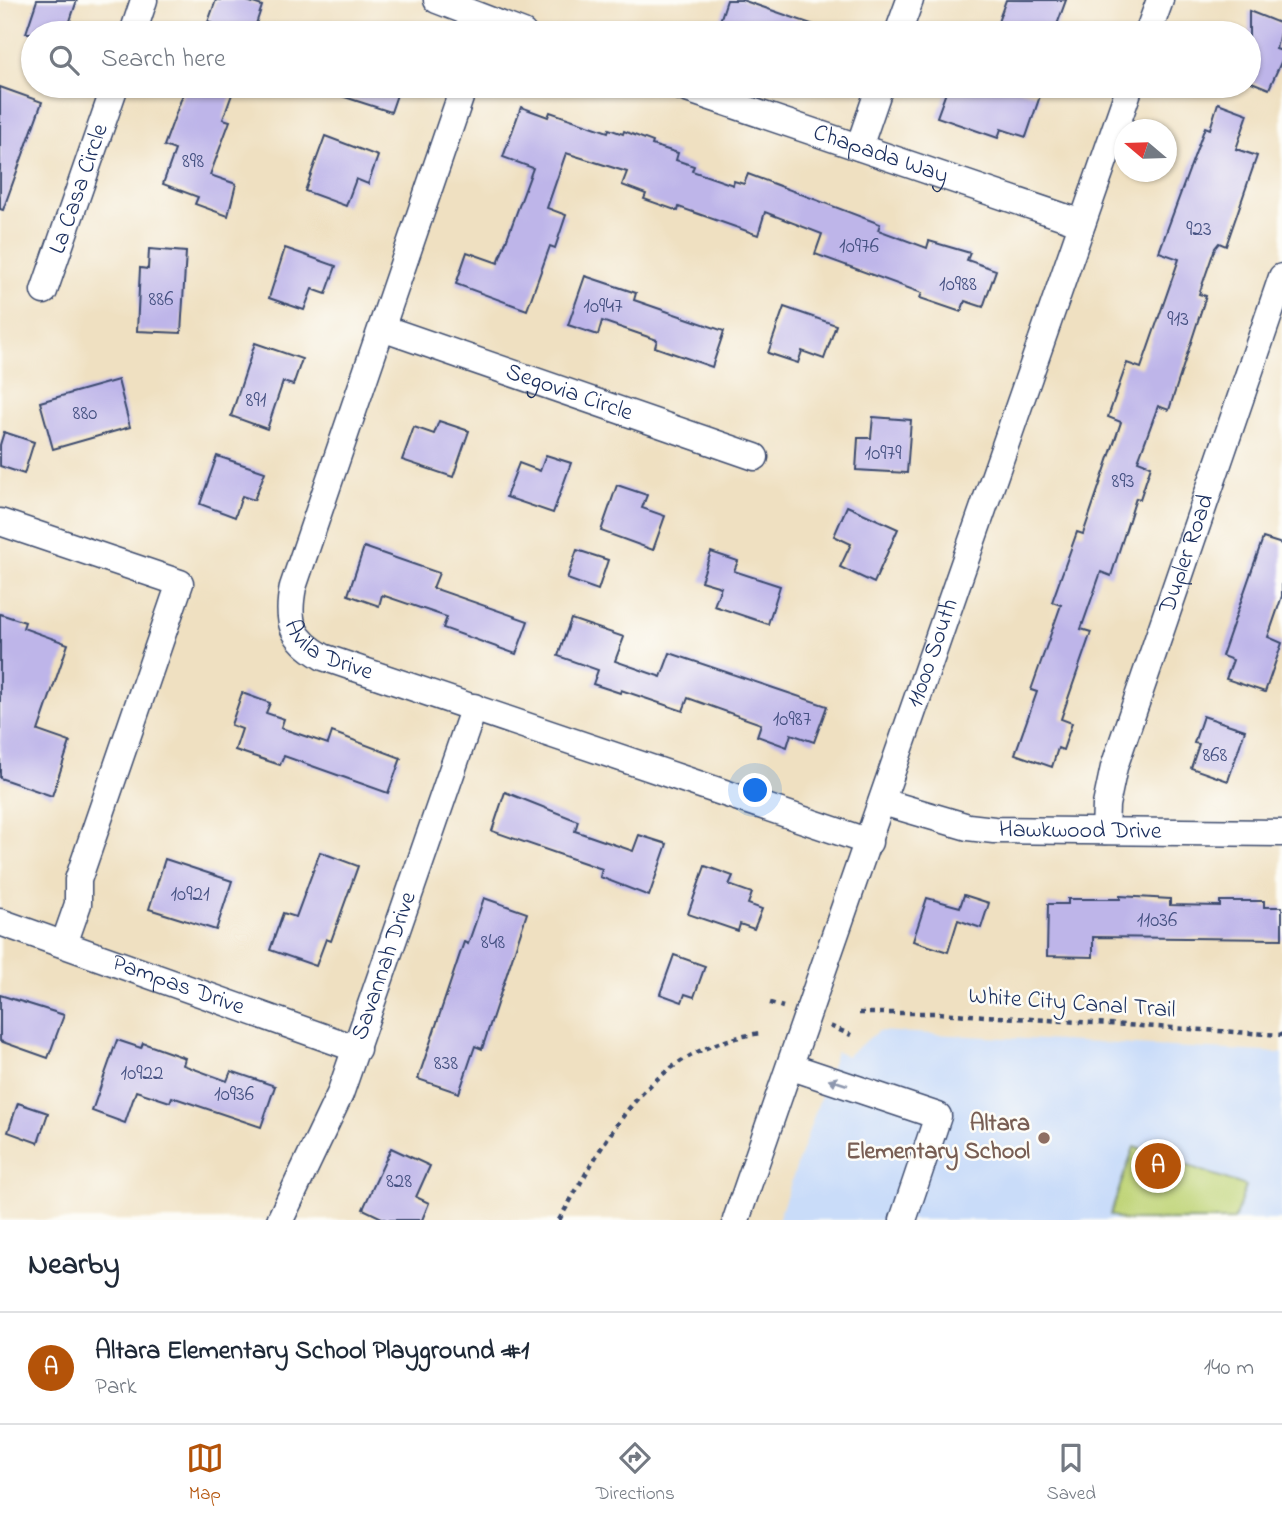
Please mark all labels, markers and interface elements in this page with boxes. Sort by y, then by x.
search box [21,21,1261,98]
icon: search [45,41,83,79]
text: Search here [101,41,226,79]
street label: Chapada Way [808,116,953,195]
street label: La Casa Circle [41,119,118,259]
north arrow [1114,119,1177,182]
house number: 898 [182,147,204,177]
house number: 923 [1186,215,1212,245]
house number: 10976 [839,232,879,262]
house number: 10988 [939,270,977,300]
house number: 886 [149,285,174,315]
house number: 10947 [583,292,623,322]
house number: 913 [1167,305,1189,335]
street label: Segovia Circle [501,355,638,431]
house number: 891 [246,386,267,416]
house number: 880 [73,399,97,429]
house number: 10979 [864,439,902,469]
house number: 893 [1112,467,1134,497]
street label: Dupler Road [1150,489,1224,619]
street label: 11000 South [898,594,968,713]
street label: Avila Drive [274,615,378,690]
house number: 10987 [773,705,812,735]
house number: 868 [1203,741,1228,771]
your location [738,773,772,807]
street label: Hawkwood Drive [999,813,1162,849]
house number: 10921 [170,880,210,910]
street label: Savannah Drive [342,887,426,1045]
house number: 11036 [1137,906,1177,936]
house number: 848 [481,928,505,958]
street label: Pampas Drive [107,946,249,1025]
street label: White City Canal Trail [967,979,1177,1030]
house number: 838 [434,1049,458,1079]
house number: 10922 [121,1059,163,1089]
one-way arrow [827,1077,848,1087]
house number: 10936 [214,1080,254,1110]
place label: Altara Elementary School [846,1107,1030,1171]
marker: Altara Elementary School [1036,1130,1052,1146]
pin: A [1135,1140,1181,1192]
house number: 828 [386,1167,412,1197]
text: Nearby [28,1244,120,1288]
text: Altara Elementary School Playground #1 [95,1333,529,1371]
text: A [44,1352,58,1385]
text: 140 m [1204,1352,1254,1385]
text: Park [95,1371,137,1404]
tab: Map [186,1439,224,1508]
tab: Directions [596,1439,675,1508]
tab: Saved [1047,1439,1096,1508]

